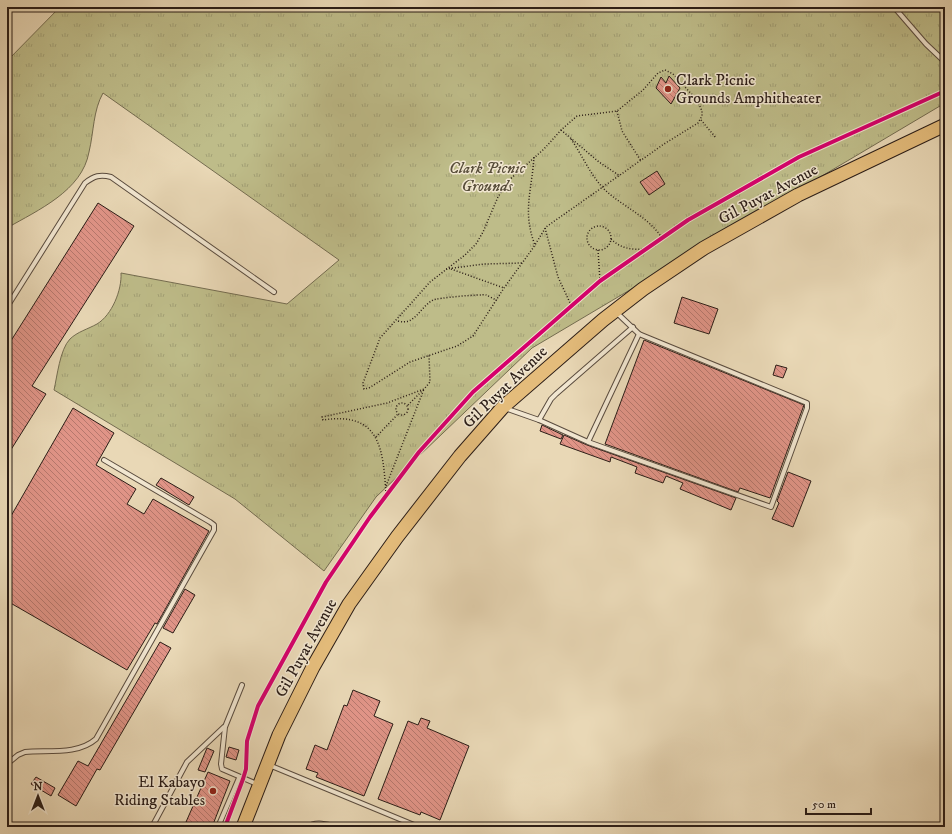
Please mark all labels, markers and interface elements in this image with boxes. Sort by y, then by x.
place label: Clark Picnic Grounds Amphitheater [676,70,821,108]
marker: Clark Picnic Grounds Amphitheater [663,84,673,94]
park label: Clark Picnic Grounds [449,158,526,196]
street label: Gil Puyat Avenue [715,159,821,229]
street label: Gil Puyat Avenue [459,341,552,432]
street label: Gil Puyat Avenue [271,595,342,701]
place label: El Kabayo Riding Stables [114,772,205,810]
north arrow [18,776,58,816]
text: N [33,780,43,794]
marker: El Kabayo Riding Stables [208,786,218,796]
scale bar [806,790,871,816]
text: 50 m [812,797,836,812]

